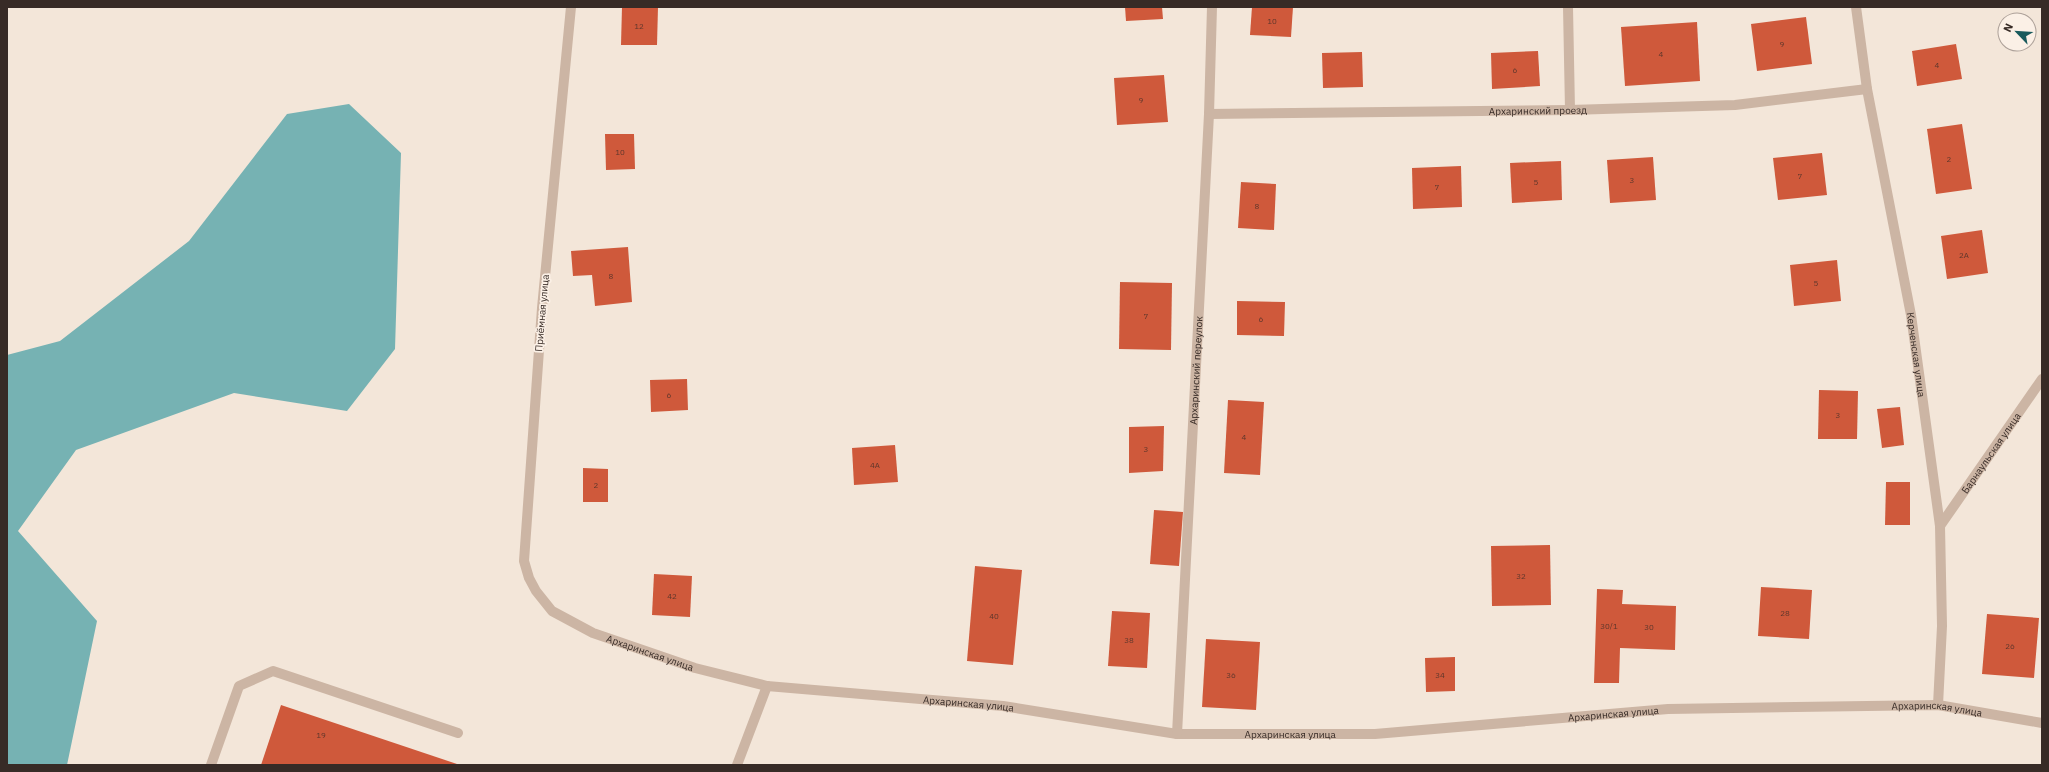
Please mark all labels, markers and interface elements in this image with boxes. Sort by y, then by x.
north arrow [1997,12,2037,52]
house number: 10 [1267,16,1277,26]
house number: 12 [634,21,644,31]
text: N [2000,21,2016,34]
house number: 9 [1780,39,1785,49]
house number: 4 [1659,49,1664,59]
house number: 4 [1935,60,1940,70]
house number: 6 [1513,65,1518,75]
house number: 9 [1139,95,1144,105]
street label: Архаринский проезд [1489,103,1587,117]
house number: 10 [615,147,625,157]
house number: 2 [1947,154,1952,164]
house number: 7 [1798,171,1803,181]
house number: 3 [1630,175,1635,185]
house number: 5 [1534,177,1539,187]
house number: 7 [1435,182,1440,192]
house number: 8 [1255,201,1260,211]
house number: 2А [1959,250,1969,260]
house number: 8 [609,271,614,281]
street label: Приёмная улица [532,273,552,352]
house number: 5 [1814,278,1819,288]
house number: 7 [1144,311,1149,321]
street label: Керченская улица [1904,311,1929,399]
house number: 6 [1259,314,1264,324]
street label: Архаринский переулок [1186,315,1205,425]
house number: 6 [667,390,672,400]
street label: Барнаульская улица [1958,409,2024,496]
house number: 3 [1836,410,1841,420]
house number: 4 [1242,432,1247,442]
house number: 3 [1144,444,1149,454]
house number: 4А [870,460,880,470]
house number: 2 [594,480,599,490]
house number: 32 [1516,571,1526,581]
house number: 42 [667,591,677,601]
house number: 28 [1780,608,1790,618]
house number: 40 [989,611,999,621]
house number: 30/1 [1600,621,1618,631]
house number: 30 [1644,622,1654,632]
street label: Архаринская улица [605,632,696,674]
house number: 38 [1124,635,1134,645]
house number: 26 [2005,641,2015,651]
house number: 36 [1226,670,1236,680]
house number: 34 [1435,670,1445,680]
street label: Архаринская улица [923,693,1016,714]
street label: Архаринская улица [1891,698,1984,719]
street label: Архаринская улица [1567,703,1660,724]
street label: Архаринская улица [1245,728,1337,741]
house number: 19 [316,730,326,740]

